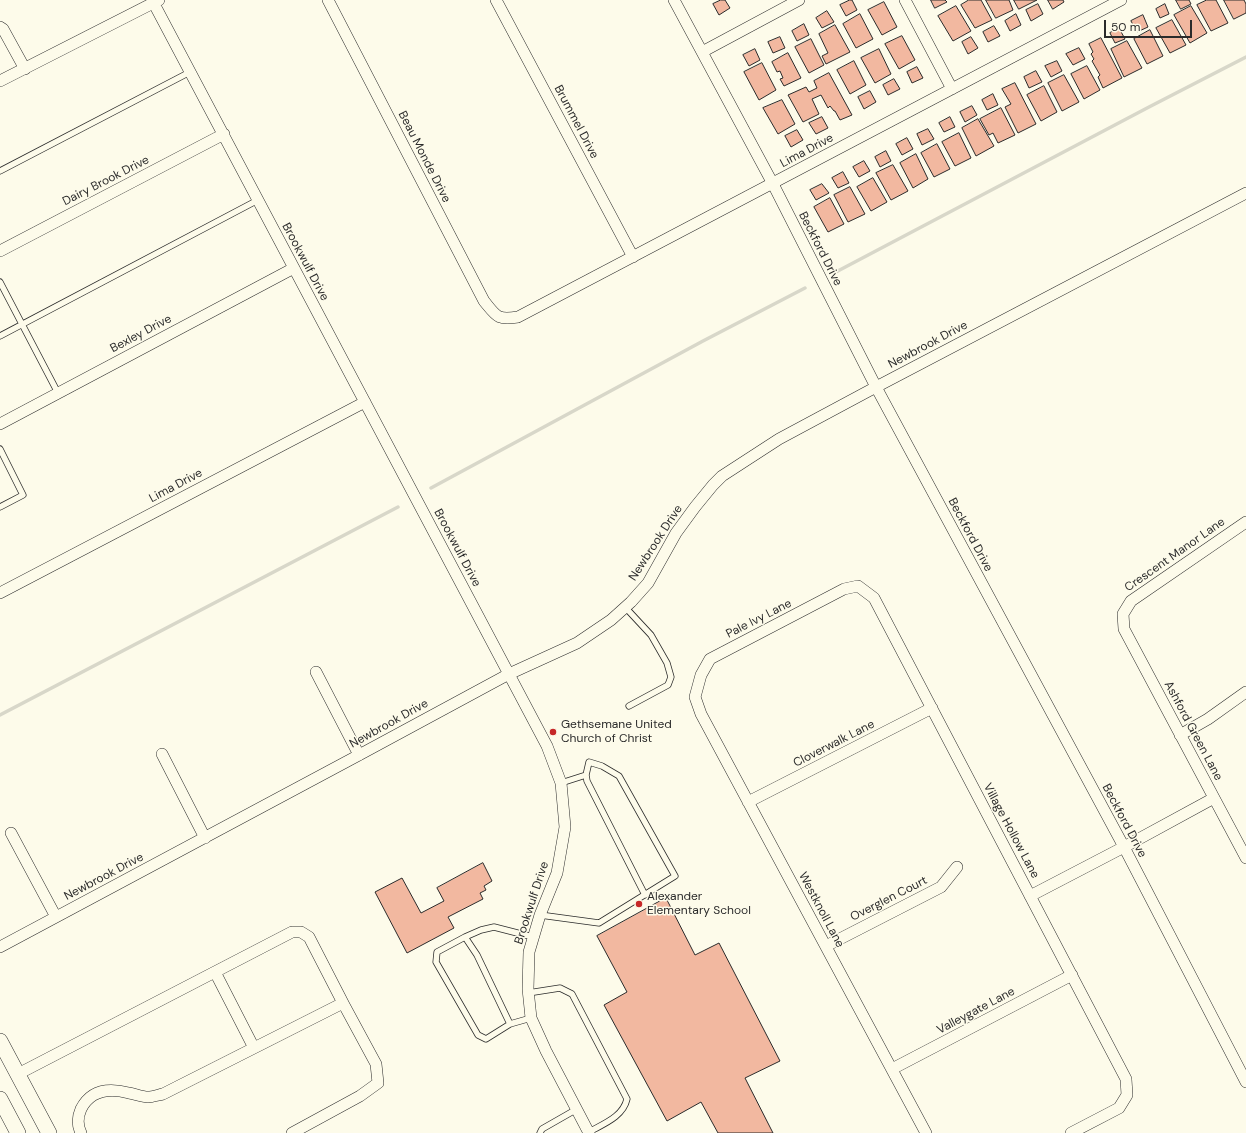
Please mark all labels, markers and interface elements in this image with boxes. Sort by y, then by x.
scale bar [1106,12,1194,38]
text: 50 m [1111,19,1140,35]
street label: Brummel Drive [551,83,601,161]
street label: Beau Monde Drive [395,109,453,205]
street label: Lima Drive [778,131,836,171]
street label: Dairy Brook Drive [60,153,152,209]
street label: Beckford Drive [795,210,845,288]
street label: Brookwulf Drive [278,221,332,303]
street label: Bexley Drive [108,312,174,356]
street label: Newbrook Drive [886,318,970,372]
street label: Lima Drive [147,466,205,506]
street label: Beckford Drive [945,496,995,574]
street label: Newbrook Drive [626,502,686,584]
street label: Brookwulf Drive [430,507,484,589]
street label: Crescent Manor Lane [1122,515,1228,595]
street label: Pale Ivy Lane [724,596,794,642]
street label: Ashford Green Lane [1161,679,1225,783]
street label: Newbrook Drive [347,696,431,752]
street label: Cloverwalk Lane [791,717,877,771]
place label: Gethsemane United Church of Christ [561,718,672,746]
marker: Gethsemane United Church of Christ [548,727,558,737]
street label: Village Hollow Lane [980,781,1042,881]
street label: Beckford Drive [1099,782,1149,860]
street label: Newbrook Drive [62,850,146,904]
street label: Brookwulf Drive [512,860,552,946]
street label: Westknoll Lane [795,870,847,950]
street label: Overglen Court [848,873,930,925]
place label: Alexander Elementary School [647,890,751,918]
marker: Alexander Elementary School [634,899,644,909]
street label: Valleygate Lane [935,984,1017,1038]

